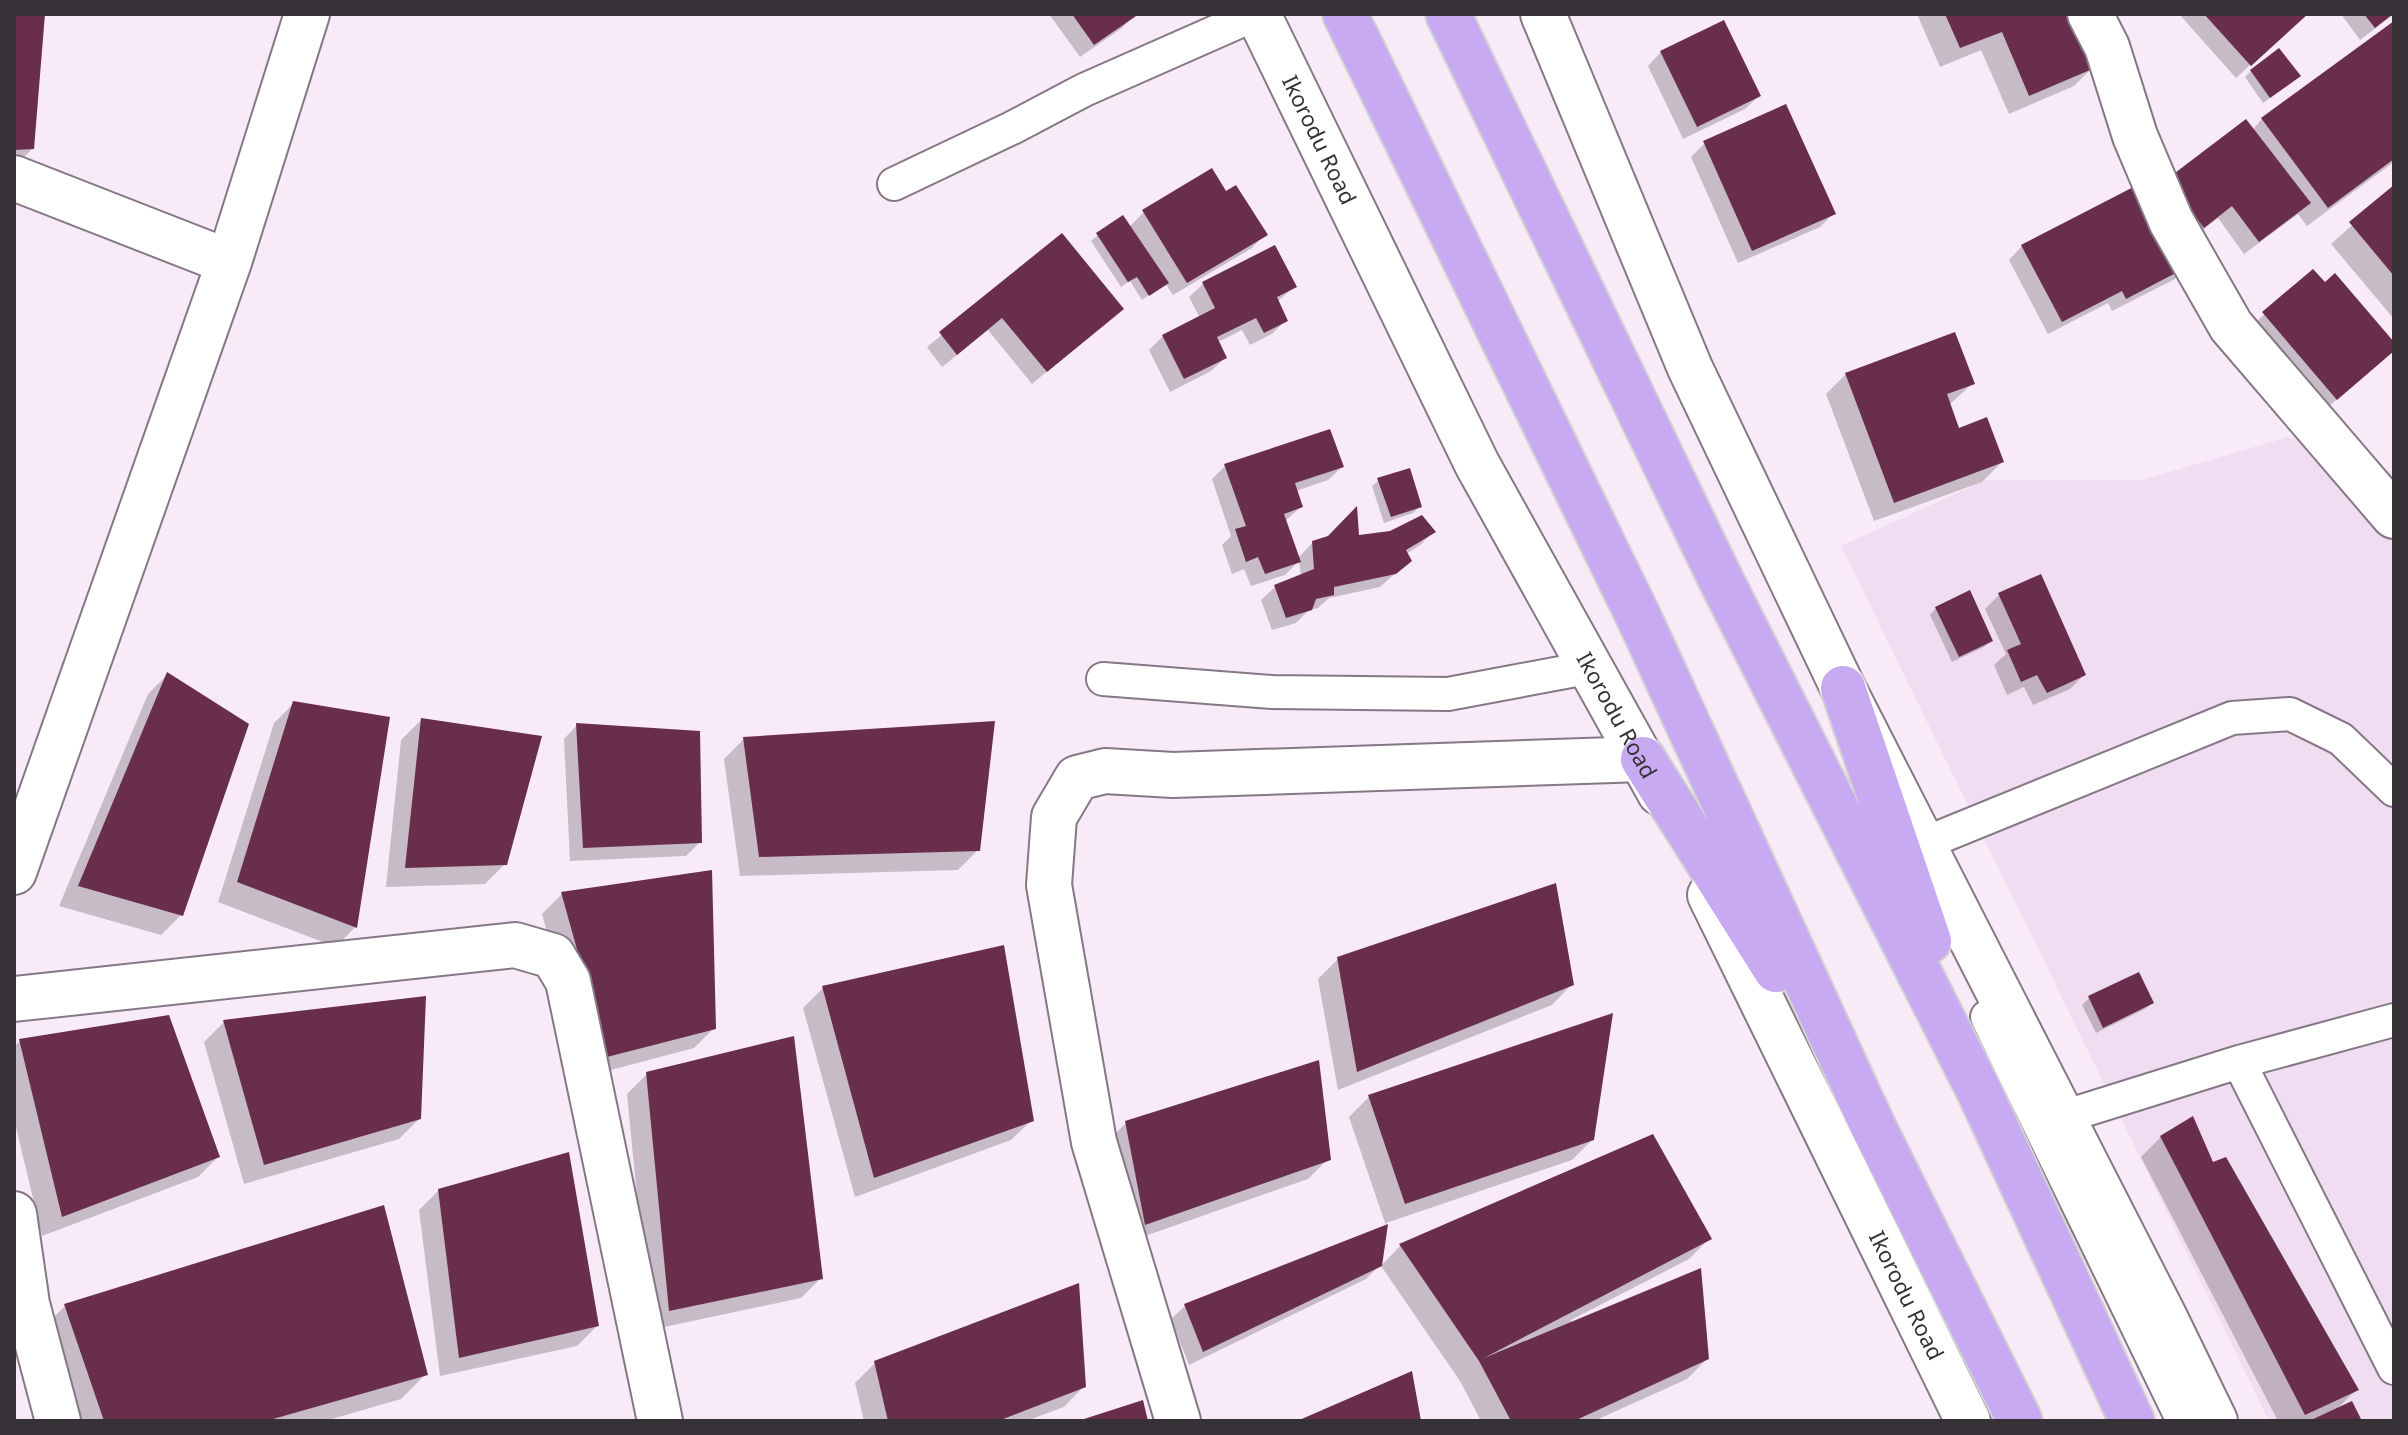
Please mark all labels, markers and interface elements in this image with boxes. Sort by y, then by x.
street label: Ikorodu Road [1276,70,1364,209]
street label: Ikorodu Road [1570,646,1665,783]
street label: Ikorodu Road [1863,1225,1952,1365]

